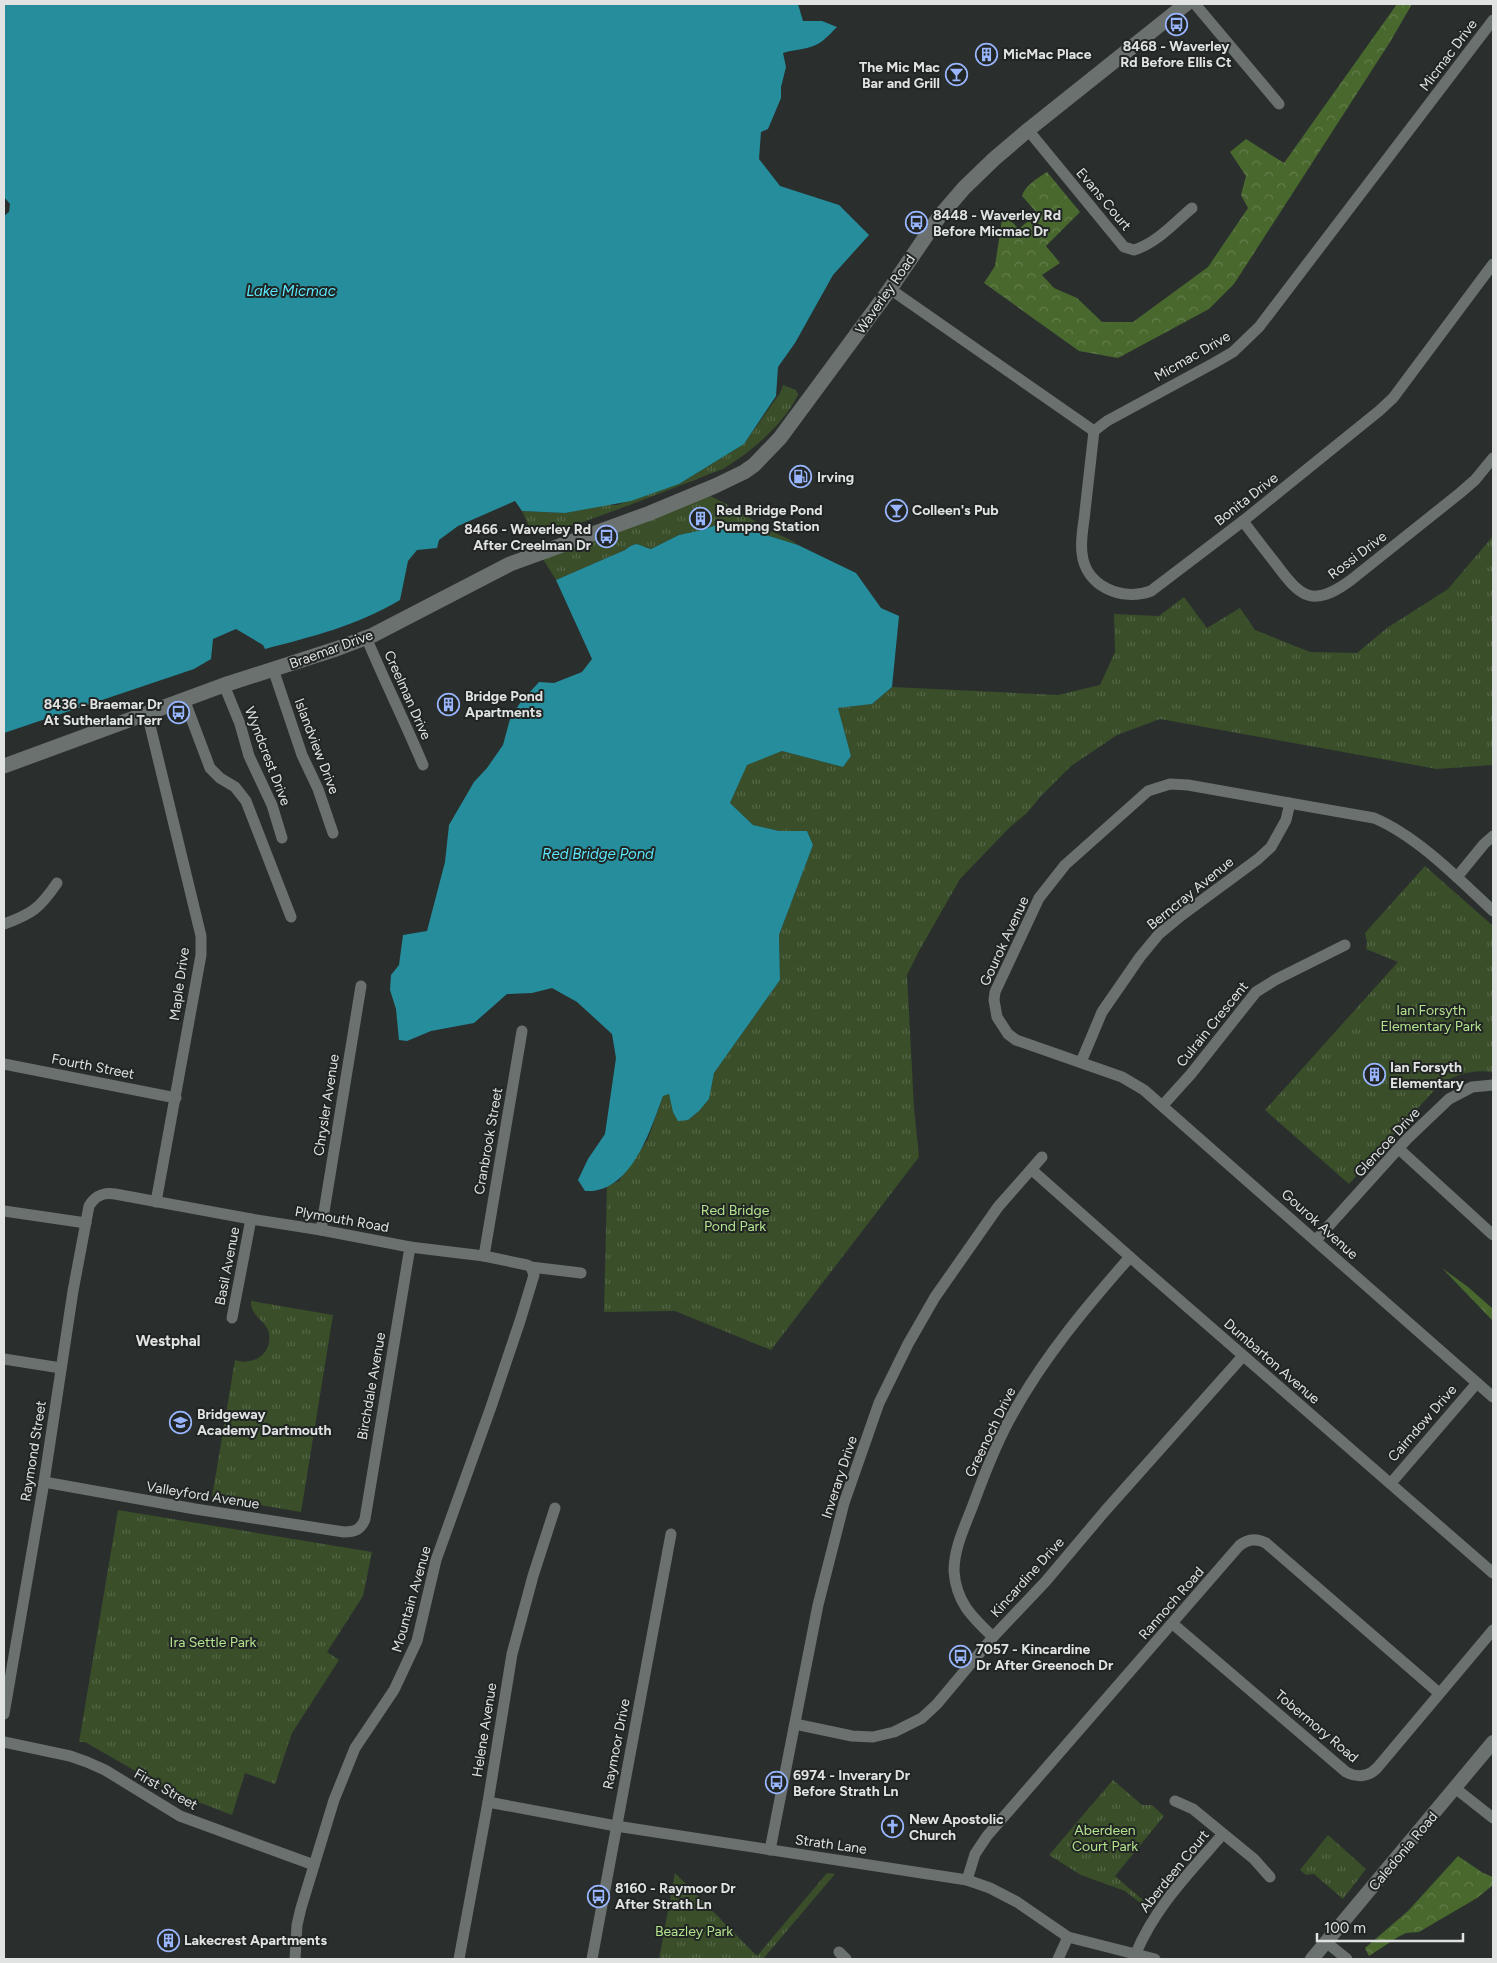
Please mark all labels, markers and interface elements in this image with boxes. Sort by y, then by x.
bus stop icon: 8468 - Waverley Rd Before Ellis Ct [1164,12,1188,36]
street label: Micmac Drive [1416,16,1481,94]
place label: 8468 - Waverley Rd Before Ellis Ct [1120,38,1232,71]
building icon: MicMac Place [975,42,999,66]
place label: MicMac Place [1003,46,1092,63]
place label: The Mic Mac Bar and Grill [859,59,940,92]
bar icon: The Mic Mac Bar and Grill [944,63,968,87]
street label: Evans Court [1073,165,1135,234]
place label: 8448 - Waverley Rd Before Micmac Dr [933,207,1061,240]
bus stop icon: 8448 - Waverley Rd Before Micmac Dr [905,211,929,235]
street label: Waverley Road [852,251,919,337]
water label: Lake Micmac [246,282,336,300]
street label: Micmac Drive [1151,328,1234,385]
fuel station icon: Irving [789,465,813,489]
place label: Irving [817,469,854,486]
street label: Bonita Drive [1211,469,1282,529]
bar icon: Colleen's Pub [884,498,908,522]
place label: Red Bridge Pond Pumpng Station [716,502,823,535]
place label: Colleen's Pub [912,502,999,519]
building icon: Red Bridge Pond Pumpng Station [688,506,712,530]
place label: 8466 - Waverley Rd After Creelman Dr [464,521,592,554]
bus stop icon: 8466 - Waverley Rd After Creelman Dr [595,525,619,549]
street label: Rossi Drive [1325,528,1390,583]
street label: Braemar Drive [287,626,376,672]
street label: Creelman Drive [380,648,435,743]
place label: Bridge Pond Apartments [465,688,543,721]
building icon: Bridge Pond Apartments [437,692,461,716]
place label: 8436 - Braemar Dr At Sutherland Terr [44,696,163,729]
street label: Islandview Drive [290,696,343,797]
bus stop icon: 8436 - Braemar Dr At Sutherland Terr [166,700,190,724]
street label: Wyndcrest Drive [241,704,294,808]
water label: Red Bridge Pond [542,845,654,863]
street label: Berncray Avenue [1144,853,1237,933]
street label: Gourok Avenue [976,893,1033,989]
street label: Maple Drive [166,946,193,1022]
street label: Culrain Crescent [1173,978,1252,1070]
park label: Ian Forsyth Elementary Park [1381,1002,1482,1035]
street label: Fourth Street [50,1050,136,1083]
street label: Chrysler Avenue [310,1053,343,1157]
place label: Ian Forsyth Elementary [1390,1059,1465,1092]
building icon: Ian Forsyth Elementary [1362,1063,1386,1087]
street label: Cranbrook Street [471,1086,506,1196]
street label: Glencoe Drive [1351,1104,1424,1180]
street label: Gourok Avenue [1278,1186,1362,1263]
park label: Red Bridge Pond Park [701,1202,770,1235]
street label: Plymouth Road [294,1203,390,1236]
street label: Basil Avenue [212,1225,243,1307]
street label: Dumbarton Avenue [1220,1315,1323,1408]
street label: Birchdale Avenue [354,1331,389,1441]
district label: Westphal [136,1332,200,1350]
street label: Cairndow Drive [1384,1381,1461,1465]
street label: Greenoch Drive [961,1384,1020,1480]
street label: Raymond Street [17,1399,50,1503]
place label: Bridgeway Academy Dartmouth [197,1406,332,1439]
school or university icon: Bridgeway Academy Dartmouth [169,1410,193,1434]
street label: Inverary Drive [818,1433,861,1521]
street label: Valleyford Avenue [145,1478,261,1513]
street label: Kincardine Drive [987,1534,1068,1621]
street label: Mountain Avenue [388,1544,435,1654]
street label: Rannoch Road [1135,1564,1208,1643]
park label: Ira Settle Park [170,1634,257,1651]
place label: 7057 - Kincardine Dr After Greenoch Dr [976,1641,1114,1674]
bus stop icon: 7057 - Kincardine Dr After Greenoch Dr [948,1645,972,1669]
street label: Helene Avenue [469,1681,500,1778]
street label: Tobermory Road [1272,1687,1362,1766]
street label: Raymoor Drive [599,1697,634,1791]
street label: First Street [131,1765,201,1814]
place label: 6974 - Inverary Dr Before Strath Ln [793,1767,911,1800]
bus stop icon: 6974 - Inverary Dr Before Strath Ln [765,1771,789,1795]
street label: Caledonia Road [1365,1808,1441,1894]
place label: New Apostolic Church [909,1811,1004,1844]
church icon: New Apostolic Church [881,1815,905,1839]
park label: Aberdeen Court Park [1072,1822,1138,1855]
street label: Aberdeen Court [1136,1827,1213,1916]
street label: Strath Lane [794,1831,868,1858]
place label: 8160 - Raymoor Dr After Strath Ln [615,1880,736,1913]
bus stop icon: 8160 - Raymoor Dr After Strath Ln [587,1884,611,1908]
scale bar [1317,1910,1463,1942]
text: 100 m [1324,1919,1366,1937]
park label: Beazley Park [655,1923,733,1940]
building icon: Lakecrest Apartments [156,1928,180,1952]
place label: Lakecrest Apartments [184,1932,327,1949]

